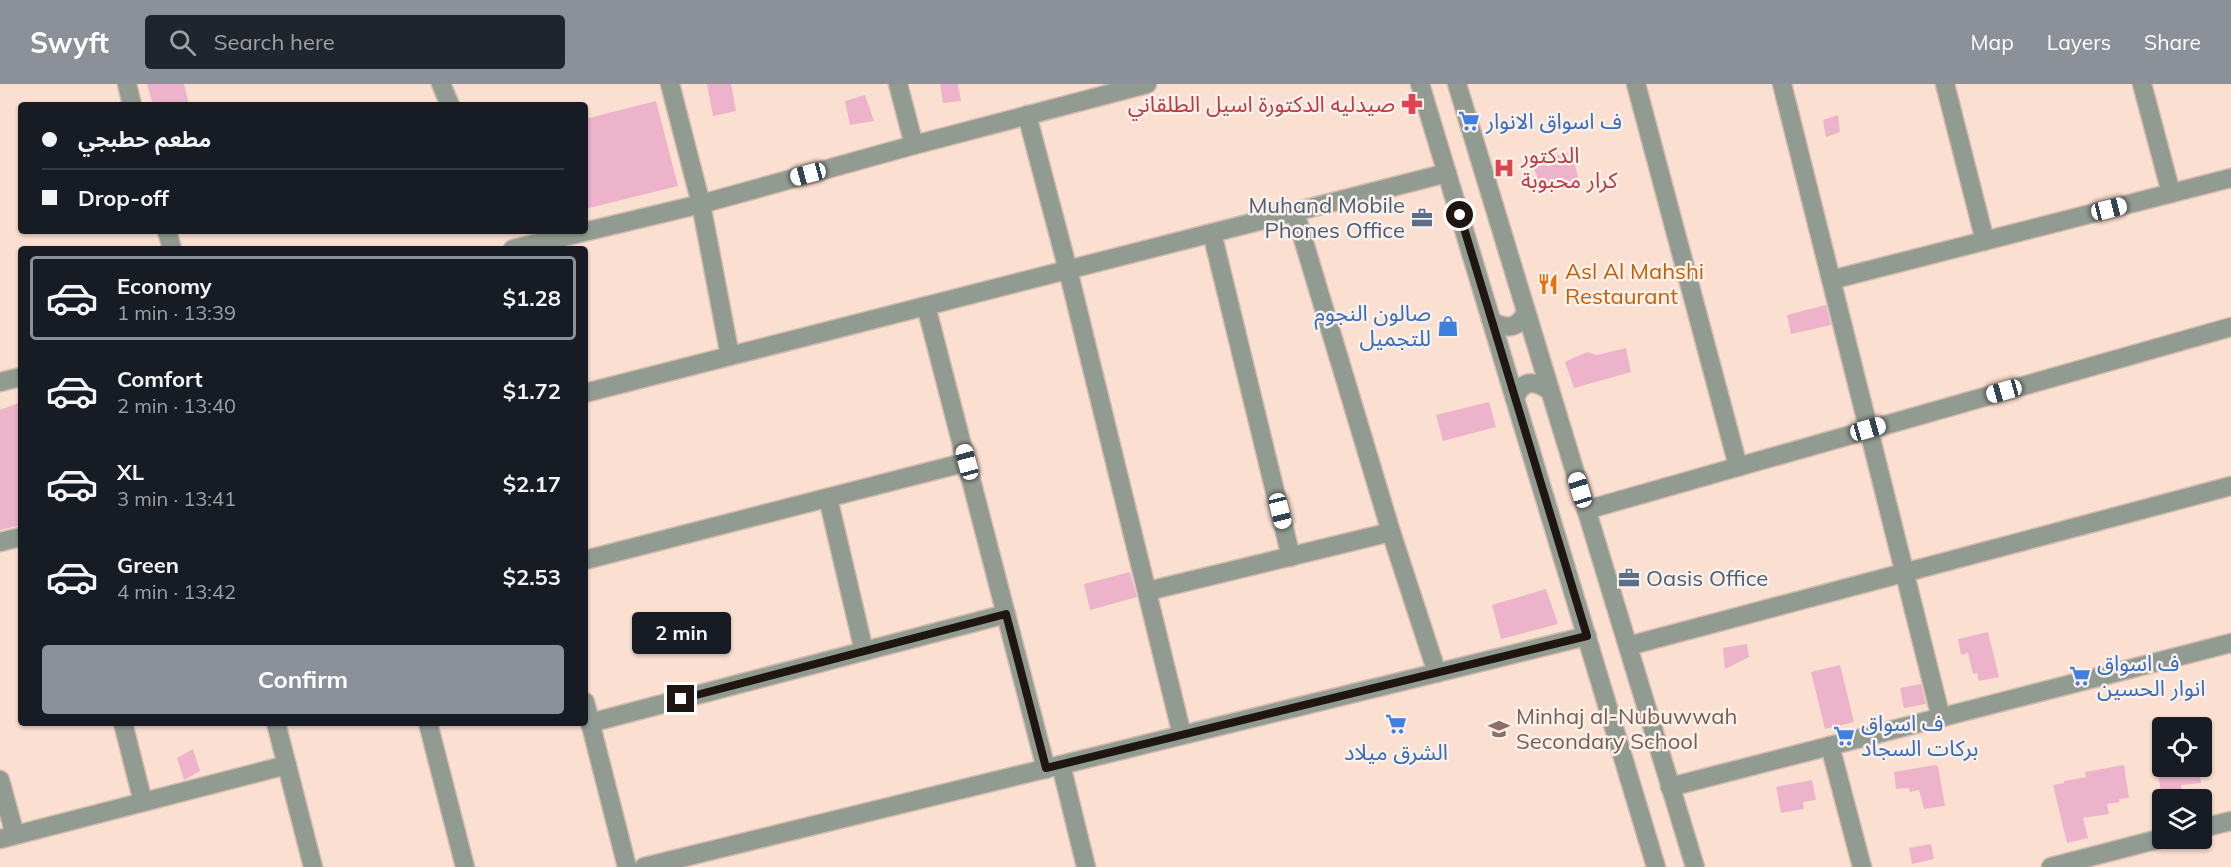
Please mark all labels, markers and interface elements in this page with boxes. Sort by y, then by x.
search box [145,15,565,69]
text: Swyft [30,25,109,60]
icon: search [166,26,199,59]
text: Search here [214,28,335,56]
text: Map [1971,29,2014,55]
text: Layers [2047,29,2111,55]
text: Share [2144,29,2201,55]
place label: صيدليه الدكتورة اسيل الطلقاني [1128,90,1395,121]
pharmacy icon: صيدليه الدكتورة اسيل الطلقاني [1400,92,1424,116]
place label: ف اسواق الانوار [1485,107,1622,135]
supermarket icon: ف اسواق الانوار [1457,109,1481,133]
text: مطعم حطبجي [78,125,211,153]
place label: الدكتور كرار محبوبة [1520,141,1618,194]
hospital icon: الدكتور كرار محبوبة [1492,156,1516,180]
car [788,161,828,187]
text: Drop-off [78,184,169,212]
place label: Muhand Mobile Phones Office [1248,191,1405,244]
car [2089,196,2129,222]
route start [1446,201,1473,228]
office icon: Muhand Mobile Phones Office [1410,206,1434,230]
place label: Asl Al Mahshi Restaurant [1565,257,1704,310]
icon: car [45,271,99,325]
text: Economy [117,272,212,300]
restaurant icon: Asl Al Mahshi Restaurant [1536,272,1560,296]
text: $1.28 [503,284,561,312]
place label: صالون النجوم للتجميل [1314,299,1431,352]
text: 1 min · 13:39 [117,300,236,325]
shop icon: صالون النجوم للتجميل [1436,314,1460,338]
icon: car [45,364,99,418]
text: Comfort [117,365,203,393]
text: $1.72 [503,377,561,405]
car [1984,377,2024,405]
text: 2 min · 13:40 [117,393,236,418]
car [1848,415,1888,443]
car [954,442,980,482]
icon: car [45,457,99,511]
text: XL [117,458,144,486]
text: $2.17 [503,470,561,498]
car [1566,470,1594,510]
text: 3 min · 13:41 [117,486,236,511]
car [1267,491,1293,531]
icon: car [45,550,99,604]
text: Green [117,551,179,579]
text: $2.53 [503,563,561,591]
place label: Oasis Office [1646,564,1768,592]
office icon: Oasis Office [1617,566,1641,590]
text: 4 min · 13:42 [117,579,236,604]
callout: 2 min [632,612,730,654]
text: 2 min [655,620,708,645]
button: Confirm [42,645,564,714]
place label: ف اسواق انوار الحسين [2097,649,2206,702]
supermarket icon: ف اسواق انوار الحسين [2068,664,2092,688]
route end [667,685,694,712]
place label: Minhaj al-Nubuwwah Secondary School [1516,702,1737,755]
place label: ف اسواق بركات السجاد [1861,709,1978,762]
supermarket icon: الشرق ميلاد [1384,712,1408,736]
school or university icon: Minhaj al-Nubuwwah Secondary School [1487,717,1511,741]
map controls [2152,717,2212,849]
button: locate [2152,717,2212,777]
supermarket icon: ف اسواق بركات السجاد [1832,724,1856,748]
place label: الشرق ميلاد [1344,738,1448,766]
button: layers [2152,789,2212,849]

